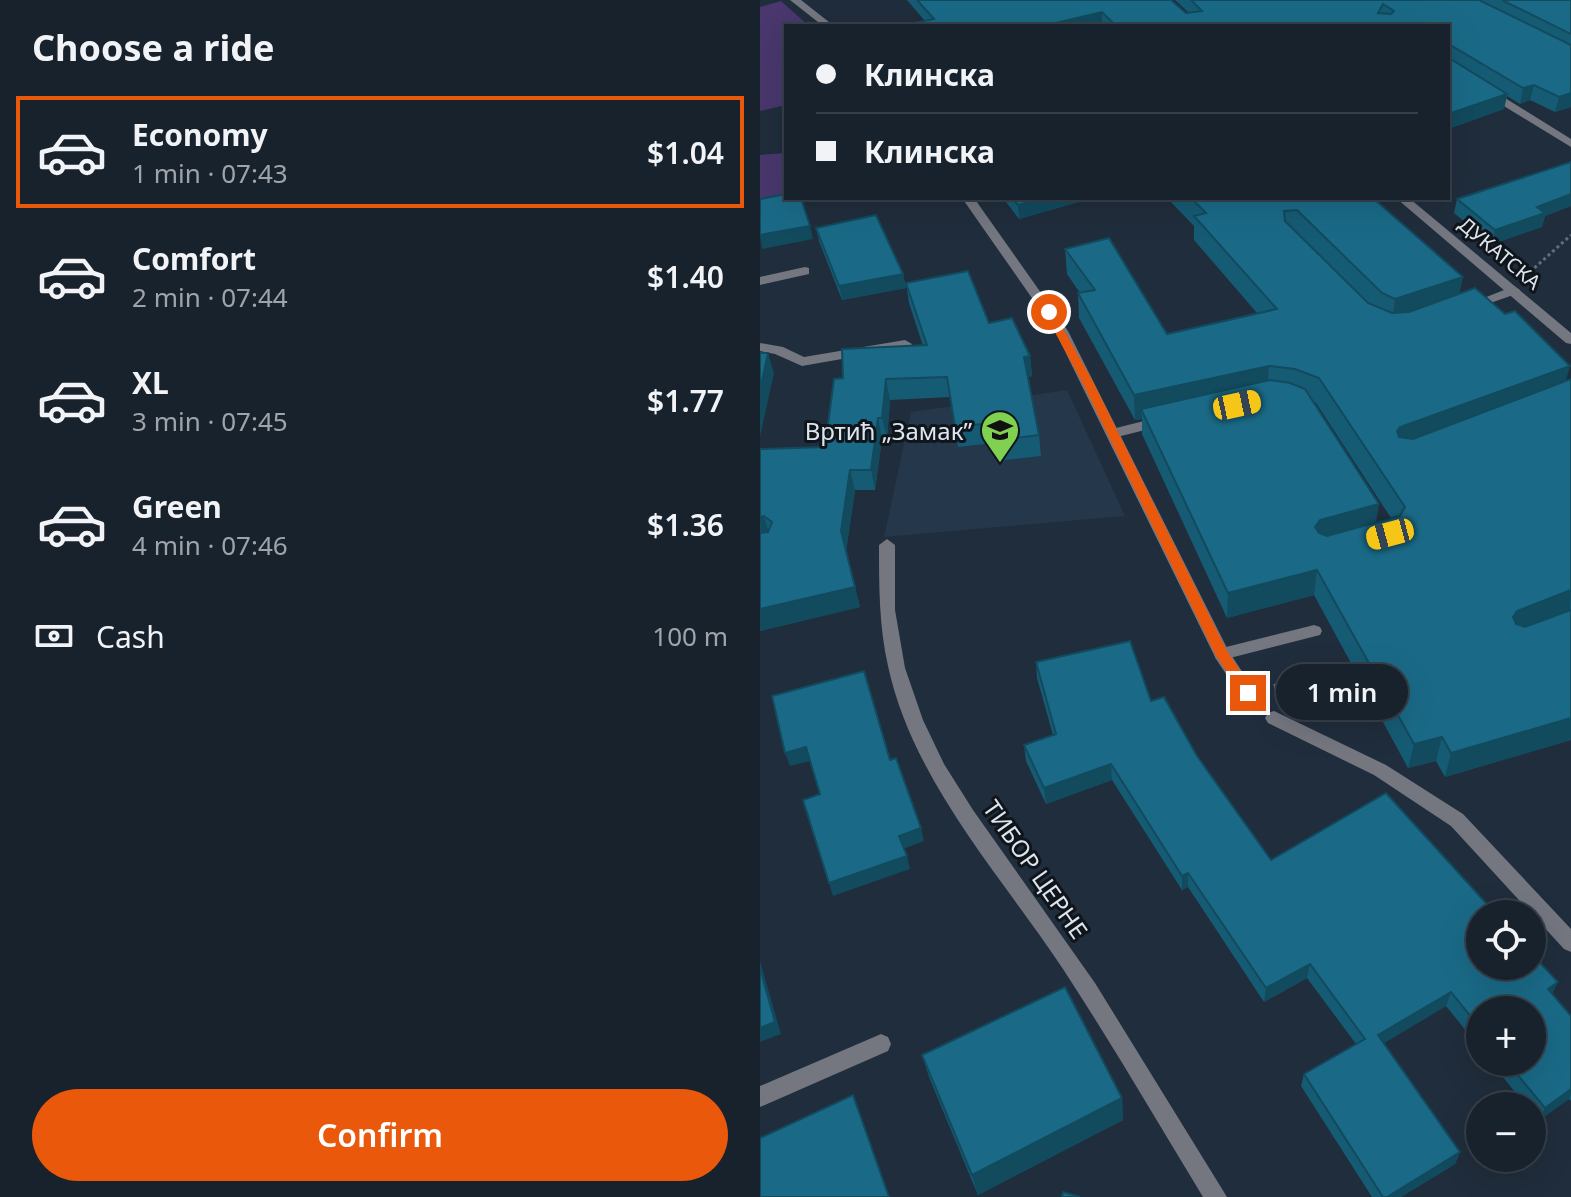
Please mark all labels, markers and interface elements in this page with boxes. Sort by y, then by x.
text: Choose a ride [32,23,274,72]
text: Клинска [864,54,995,95]
text: Economy [132,114,268,155]
icon: car [36,116,108,188]
text: Клинска [864,131,995,172]
text: $1.04 [647,132,724,173]
text: 1 min · 07:43 [132,155,288,191]
street label: ДУКАТСКА [1453,211,1547,295]
text: Comfort [132,238,256,279]
icon: car [36,240,108,312]
text: $1.40 [647,256,724,297]
text: 2 min · 07:44 [132,279,288,315]
route start [1031,294,1067,330]
text: XL [132,362,169,403]
icon: car [36,364,108,436]
text: $1.77 [647,380,724,421]
car [1211,388,1263,422]
text: 3 min · 07:45 [132,403,288,439]
school or university icon: Вртић „Замак” [979,409,1021,464]
place label: Вртић „Замак” [805,414,972,447]
text: Green [132,486,222,527]
icon: car [36,488,108,560]
text: $1.36 [647,504,724,545]
car [1364,516,1416,552]
text: 4 min · 07:46 [132,527,288,563]
icon: cash [32,614,76,658]
text: Cash [96,616,165,657]
text: 100 m [652,618,728,654]
callout: 1 min [1276,665,1408,721]
text: 1 min [1307,674,1377,710]
route end [1230,675,1266,711]
street label: ТИБОР ЦЕРНЕ [976,793,1096,945]
map controls [1466,900,1546,1172]
button: locate [1466,900,1546,980]
button: + [1466,996,1546,1076]
button: Confirm [32,1089,728,1181]
button: − [1466,1092,1546,1172]

